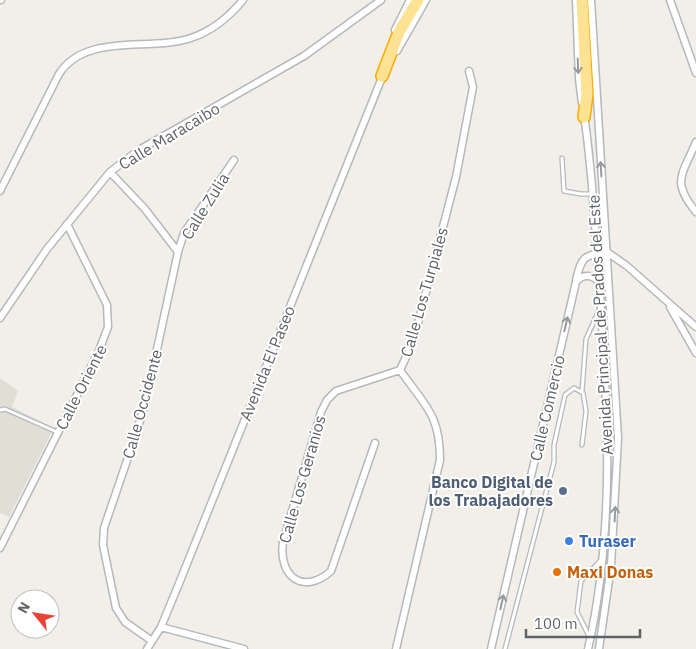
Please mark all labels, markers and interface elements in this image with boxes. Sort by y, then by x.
one-way arrow [574,58,583,74]
street label: Calle Maracaibo [115,98,223,174]
one-way arrow [596,161,605,177]
street label: Calle Zulia [177,169,234,243]
street label: Avenida Principal de Prados del Este [583,194,617,456]
street label: Calle Los Turpiales [396,225,452,359]
street label: Avenida El Paseo [235,303,299,423]
one-way arrow [562,316,572,332]
street label: Calle Oriente [51,341,111,433]
street label: Calle Occidente [118,347,166,461]
street label: Calle Comercio [525,353,569,463]
street label: Calle Los Geranios [274,413,330,545]
place label: Banco Digital de los Trabajadores [429,472,553,510]
marker: Banco Digital de los Trabajadores [557,485,569,497]
one-way arrow [611,506,620,522]
place label: Turaser [579,531,637,551]
marker: Turaser [563,535,575,547]
place label: Maxi Donas [567,562,653,582]
marker: Maxi Donas [551,566,563,578]
north arrow [10,589,60,639]
one-way arrow [498,594,507,610]
text: N [13,599,34,616]
scale bar [526,606,640,638]
text: 100 m [534,614,578,633]

